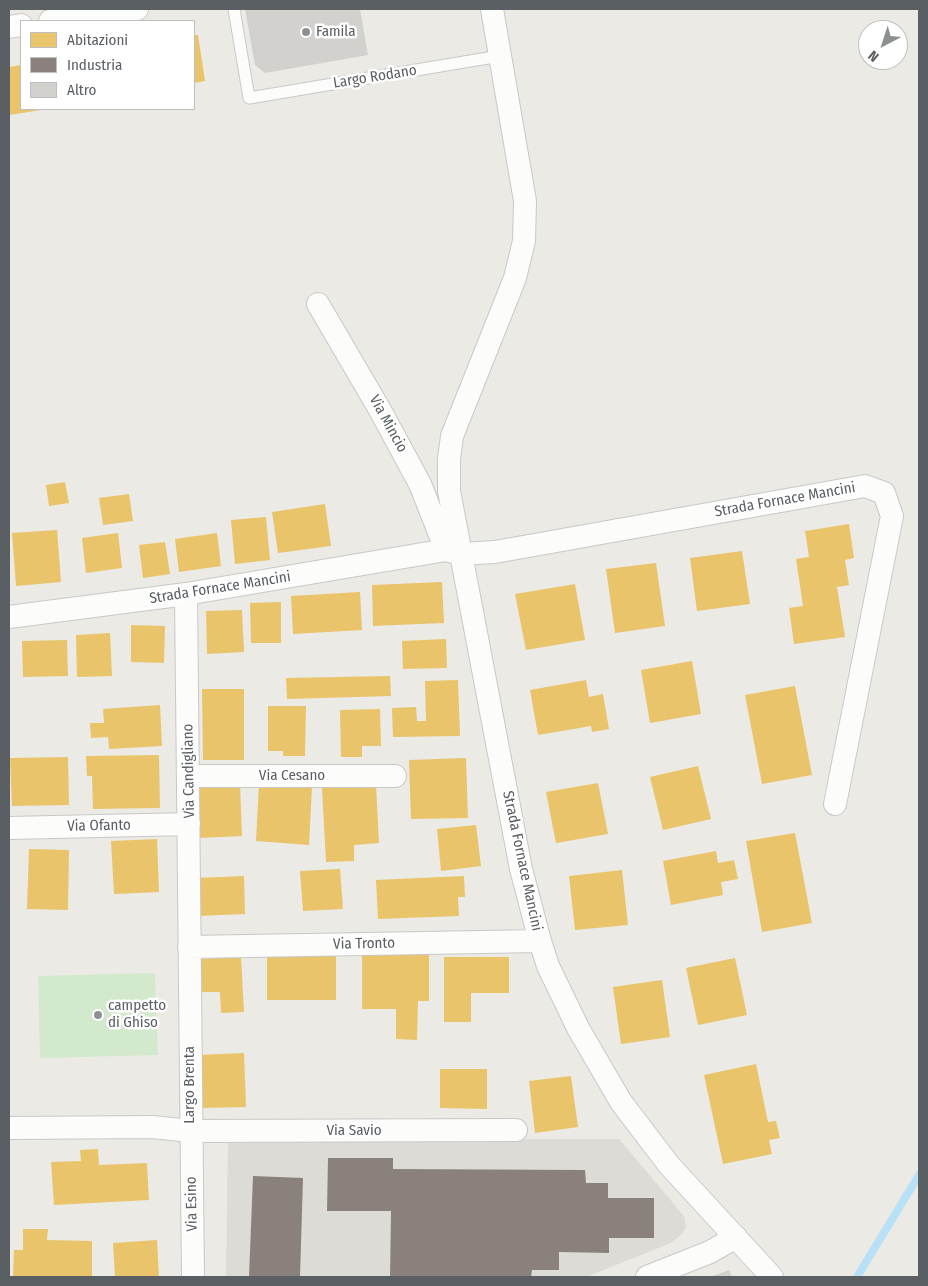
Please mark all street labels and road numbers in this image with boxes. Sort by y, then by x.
street label: Largo Rodano [332,62,418,92]
street label: Via Mincio [365,392,411,456]
street label: Strada Fornace Mancini [713,479,857,521]
street label: Strada Fornace Mancini [148,568,292,608]
street label: Via Candigliano [179,723,199,819]
street label: Via Cesano [259,767,325,785]
street label: Strada Fornace Mancini [498,789,546,933]
street label: Via Ofanto [67,816,131,836]
street label: Via Tronto [333,934,395,954]
street label: Largo Brenta [181,1046,199,1124]
street label: Via Savio [326,1122,382,1140]
street label: Via Esino [183,1176,201,1232]

